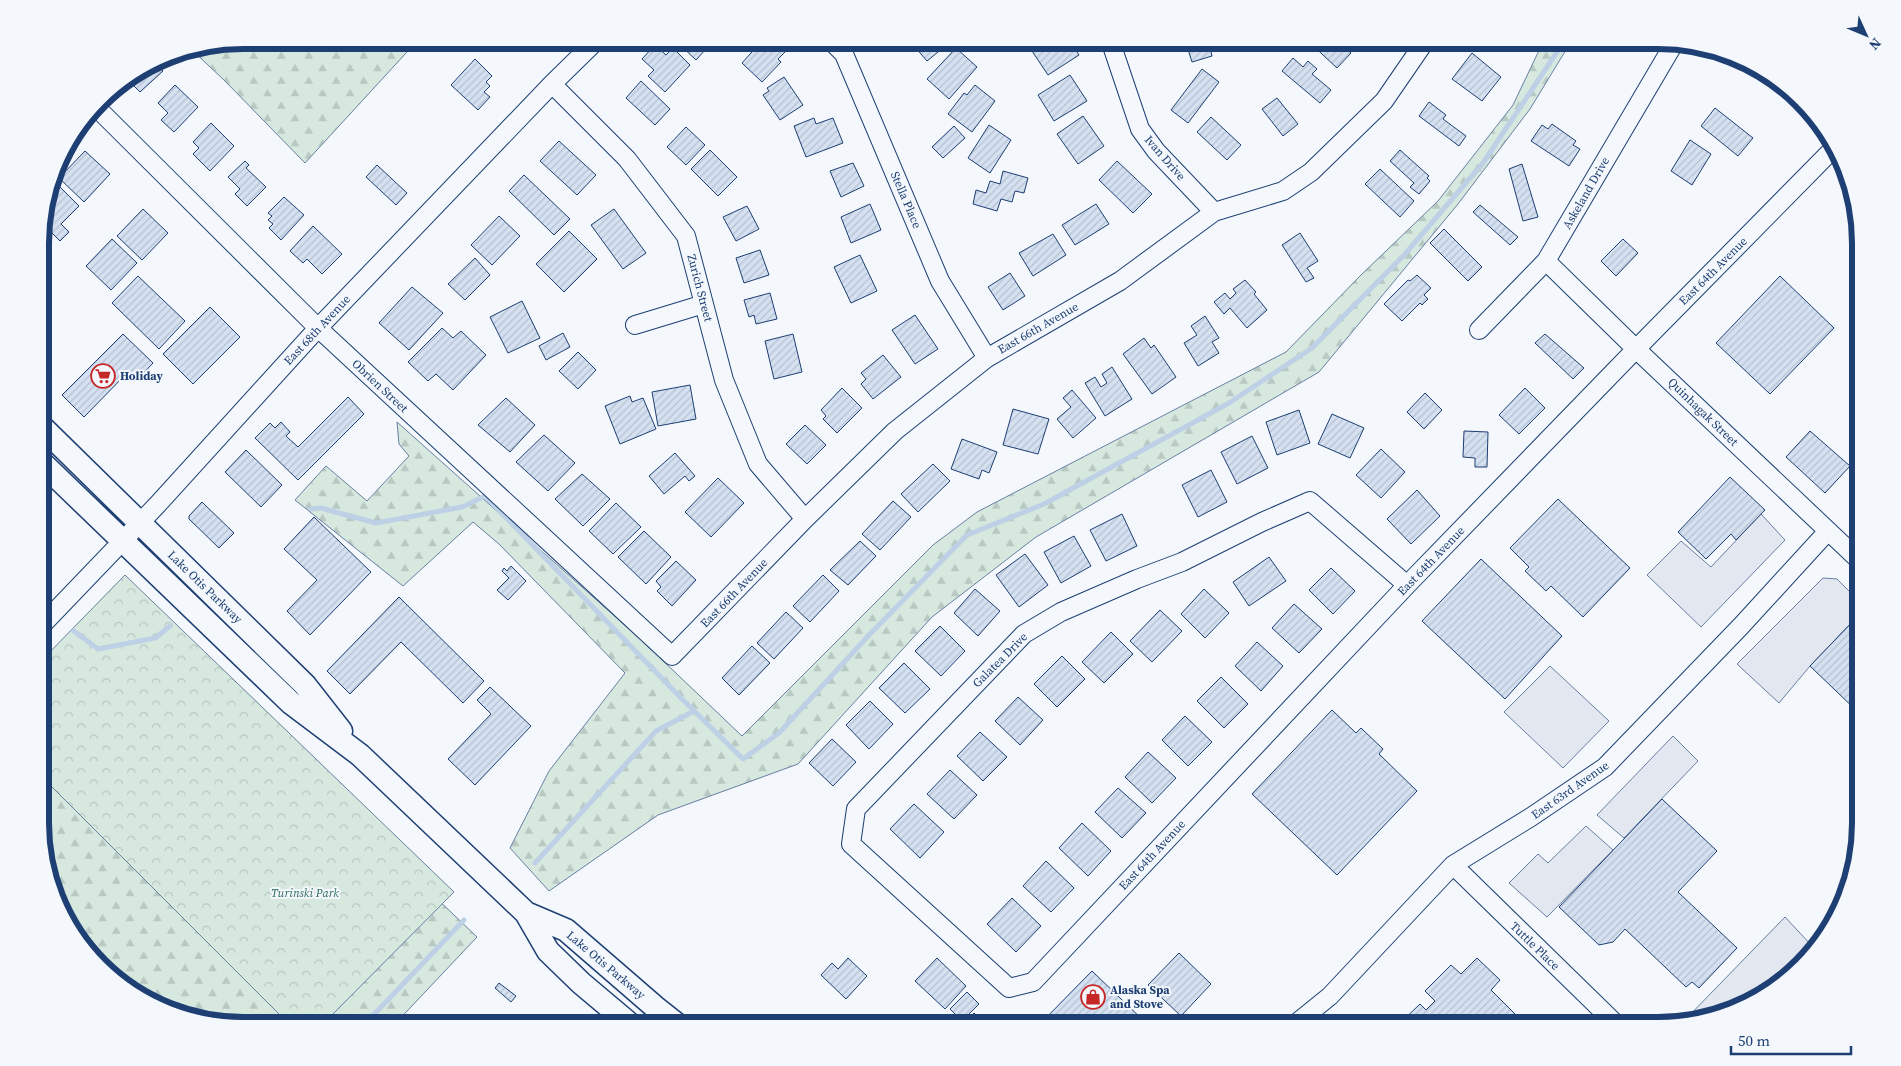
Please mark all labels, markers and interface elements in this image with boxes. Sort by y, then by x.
north arrow [1841,10,1891,60]
text: N [1865,33,1886,55]
street label: Ivan Drive [1141,132,1189,184]
street label: Askeland Drive [1559,154,1613,232]
street label: Stella Place [887,169,925,231]
street label: East 64th Avenue [1675,233,1751,309]
street label: Zurich Street [683,253,717,323]
street label: East 68th Avenue [280,291,354,369]
street label: East 66th Avenue [995,298,1081,358]
street label: Obrien Street [348,356,412,416]
supermarket icon: Holiday [90,363,116,389]
place label: Holiday [120,368,163,384]
street label: Quinhagak Street [1664,374,1742,450]
street label: East 64th Avenue [1394,523,1468,599]
street label: Lake Otis Parkway [164,547,246,627]
street label: East 66th Avenue [697,555,771,631]
street label: Galatea Drive [969,629,1031,691]
street label: East 63rd Avenue [1528,757,1612,823]
street label: East 64th Avenue [1115,816,1189,894]
park label: Turinski Park [271,885,339,901]
street label: Tuttle Place [1507,918,1563,974]
street label: Lake Otis Parkway [563,927,649,1003]
place label: Alaska Spa and Stove [1110,982,1170,1012]
shop icon: Alaska Spa and Stove [1080,984,1106,1010]
scale bar [1731,1024,1851,1056]
text: 50 m [1738,1030,1770,1051]

